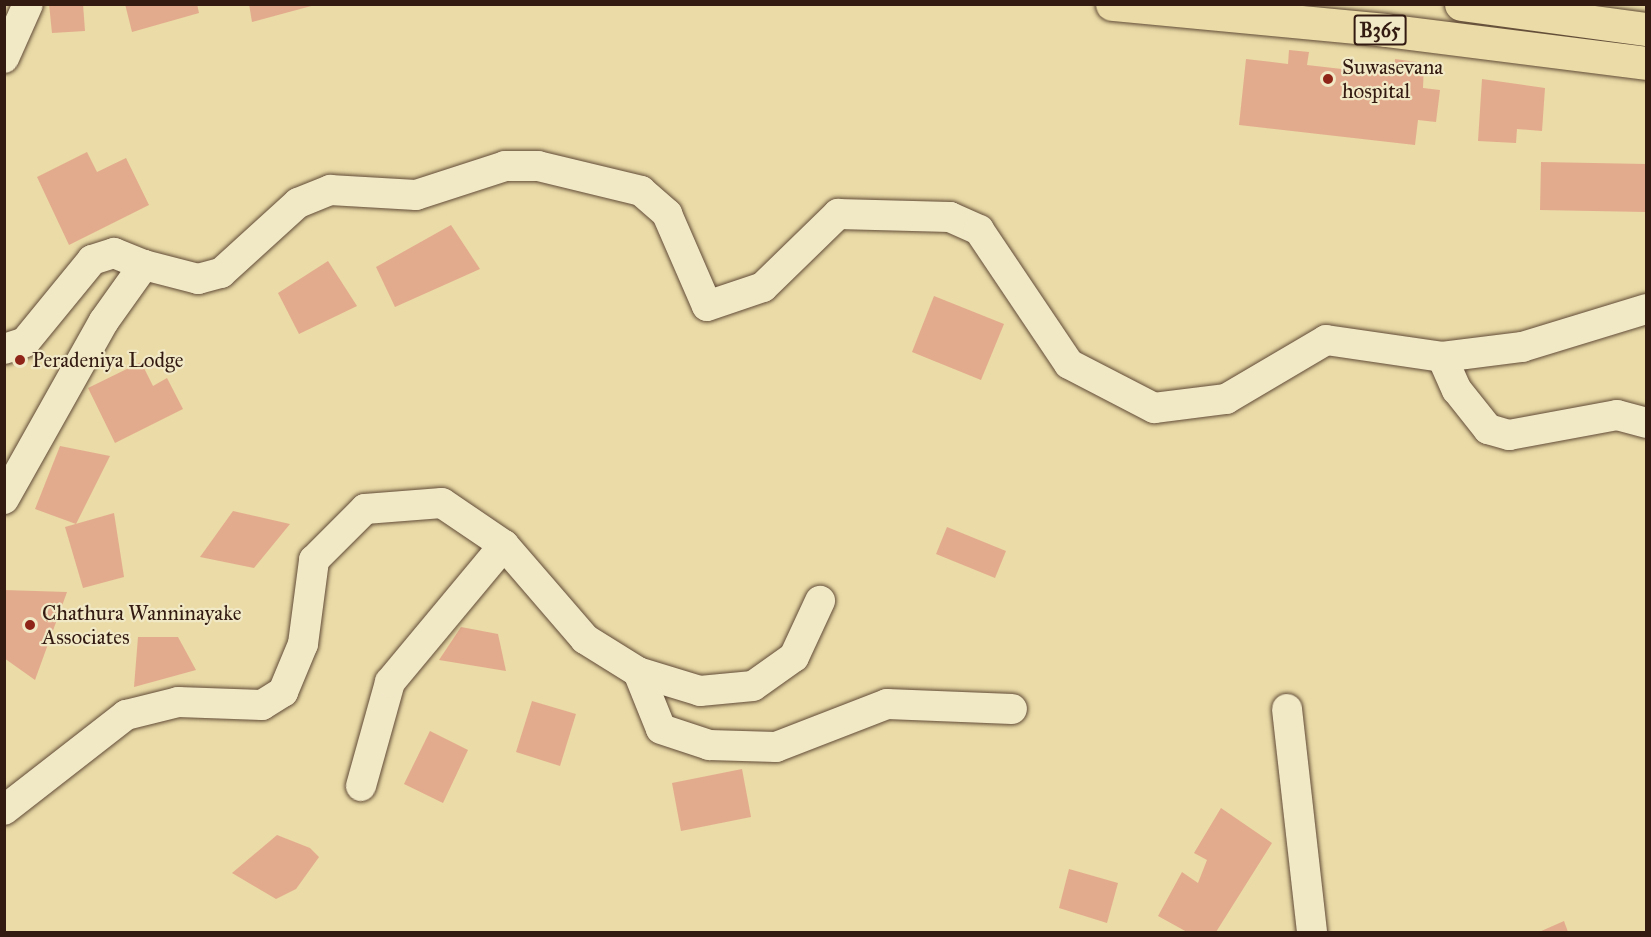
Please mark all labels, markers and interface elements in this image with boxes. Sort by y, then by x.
road number: B365 [1353,13,1407,47]
place label: Suwasevana hospital [1342,54,1443,104]
marker: Suwasevana hospital [1319,70,1337,88]
place label: Peradeniya Lodge [32,347,184,373]
marker: Peradeniya Lodge [13,353,27,367]
place label: Chathura Wanninayake Associates [42,600,242,650]
marker: Chathura Wanninayake Associates [23,618,37,632]

